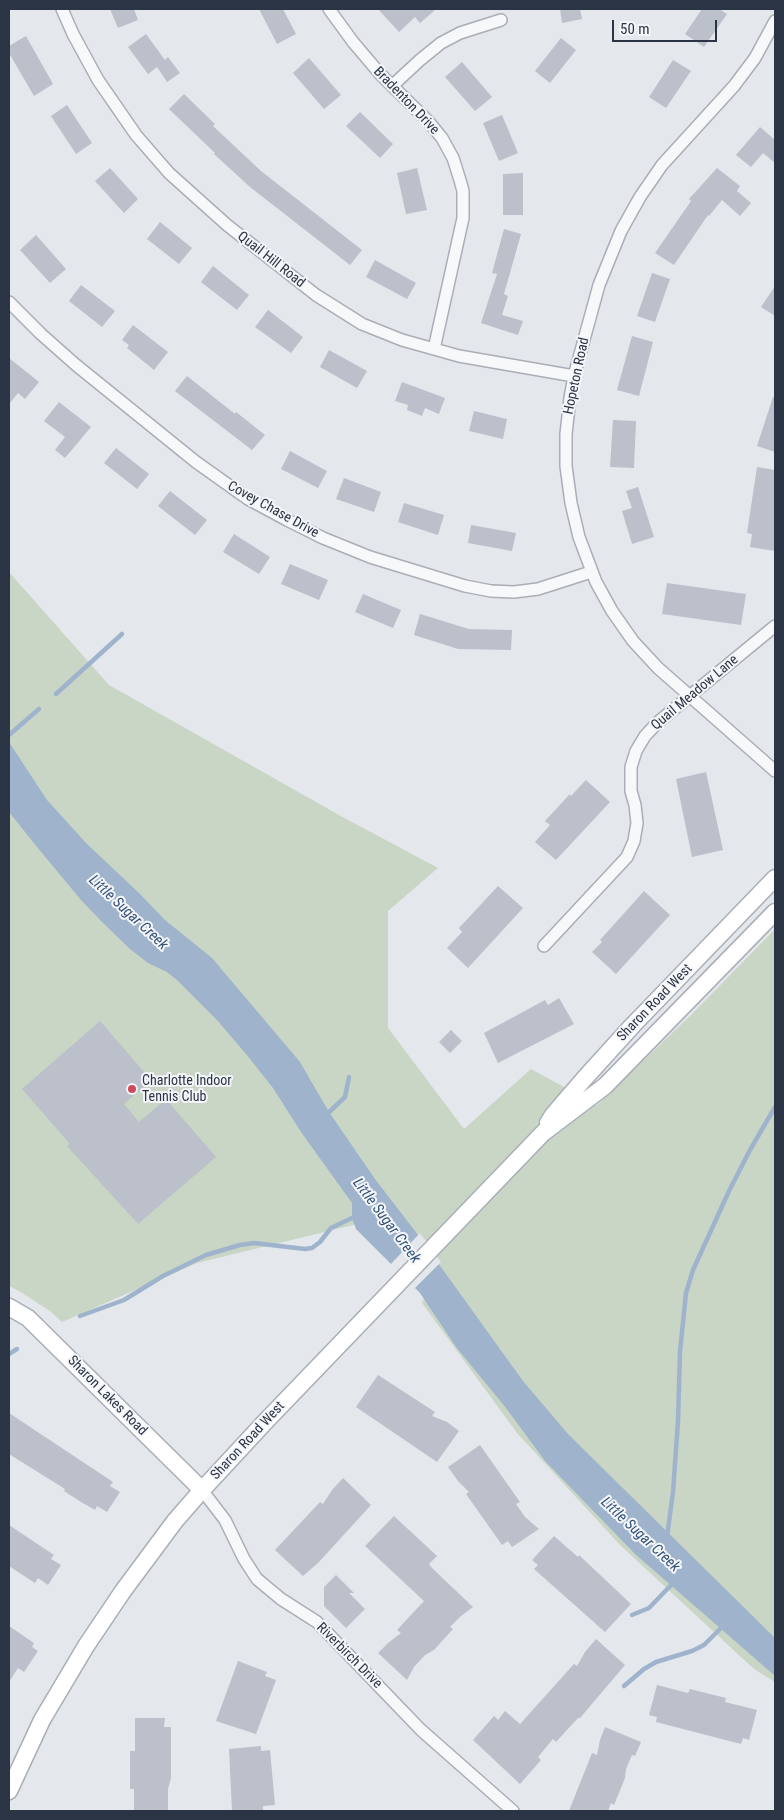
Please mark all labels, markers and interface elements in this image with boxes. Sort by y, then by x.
scale bar [614,10,719,42]
text: 50 m [620,20,650,38]
street label: Bradenton Drive [370,64,442,138]
street label: Quail Hill Road [234,228,308,292]
street label: Hopeton Road [561,336,593,416]
street label: Covey Chase Drive [224,478,322,542]
street label: Quail Meadow Lane [648,652,742,734]
water label: Little Sugar Creek [85,872,171,954]
street label: Sharon Road West [614,961,696,1045]
place label: Charlotte Indoor Tennis Club [142,1073,232,1106]
marker: Charlotte Indoor Tennis Club [126,1083,138,1095]
water label: Little Sugar Creek [348,1175,424,1267]
street label: Sharon Lakes Road [64,1353,150,1439]
street label: Sharon Road West [208,1398,288,1484]
water label: Little Sugar Creek [597,1494,683,1576]
street label: Riverbirch Drive [313,1620,385,1692]

